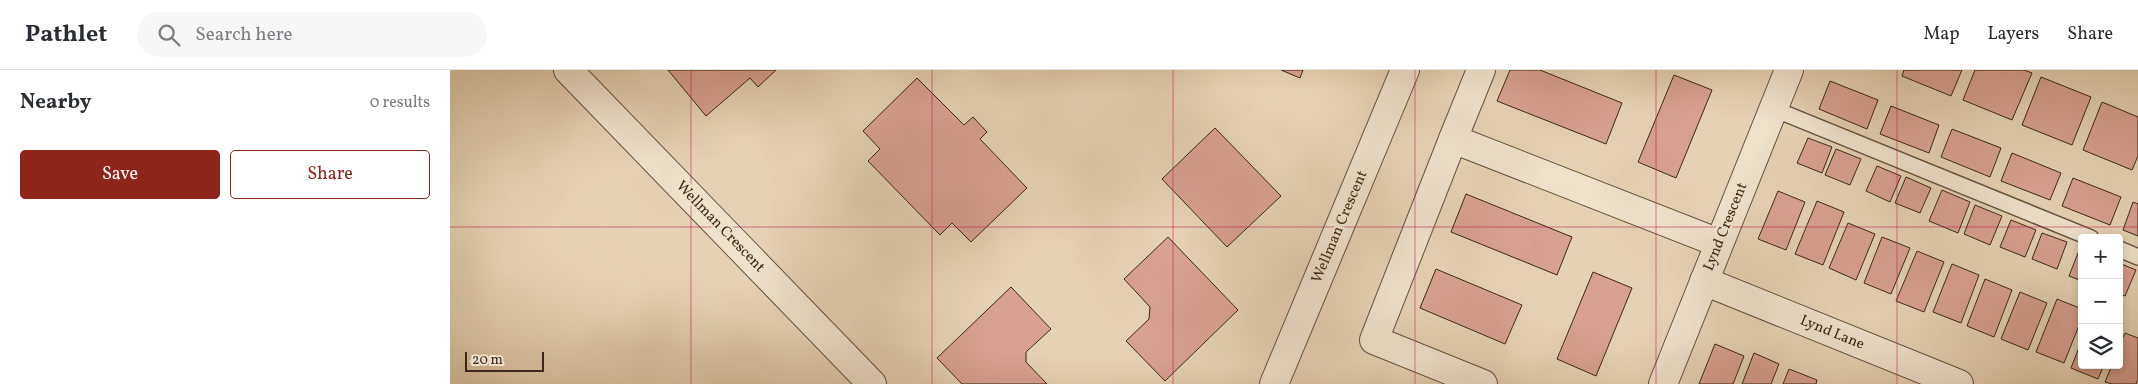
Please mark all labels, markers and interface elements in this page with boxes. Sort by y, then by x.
search box [137,12,487,57]
text: Pathlet [25,18,107,52]
icon: search [155,21,183,49]
text: Search here [195,22,293,48]
text: Map [1923,22,1959,47]
text: Layers [1987,22,2039,47]
text: Share [2067,22,2113,47]
text: Nearby [20,88,91,117]
text: 0 results [370,92,430,114]
button: Save [20,150,220,199]
button: Share [230,150,430,199]
street label: Wellman Crescent [1307,168,1373,286]
street label: Wellman Crescent [671,176,769,278]
street label: Lynd Crescent [1699,180,1753,274]
map controls [2078,234,2123,369]
button: + [2078,234,2123,279]
button: − [2078,279,2123,324]
street label: Lynd Lane [1797,311,1867,355]
button: layers [2078,324,2123,369]
scale bar [465,349,544,372]
text: 20 m [472,351,503,370]

